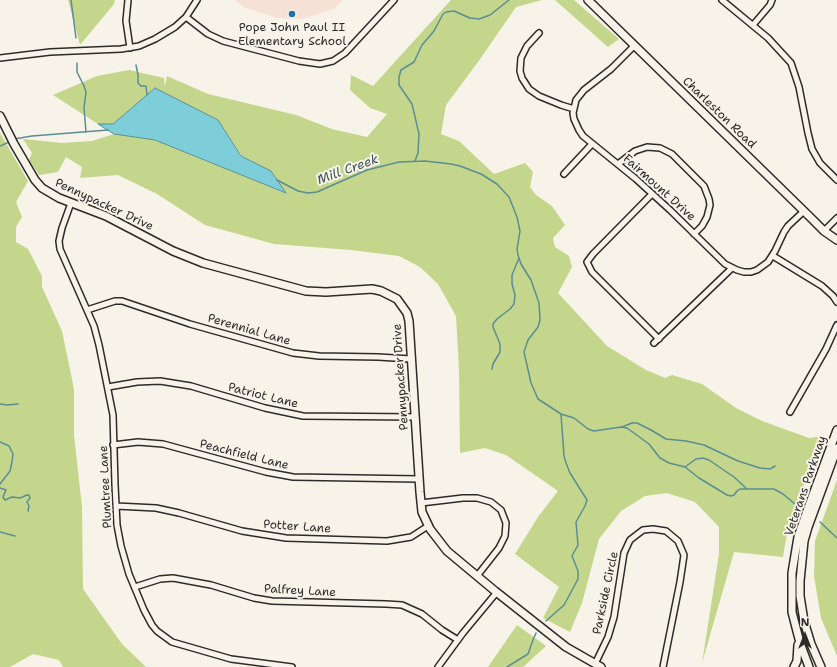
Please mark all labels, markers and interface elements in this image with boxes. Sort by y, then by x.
marker: Pope John Paul II Elementary School [287,9,297,19]
place label: Pope John Paul II Elementary School [238,21,346,49]
street label: Charleston Road [679,74,759,152]
water label: Mill Creek [315,152,381,188]
street label: Fairmount Drive [620,152,698,224]
street label: Pennypacker Drive [53,176,155,234]
street label: Perennial Lane [206,311,292,349]
street label: Pennypacker Drive [390,323,412,431]
street label: Patriot Lane [226,380,300,412]
street label: Veterans Parkway [782,434,830,538]
street label: Peachfield Lane [198,437,290,473]
street label: Plumtree Lane [97,445,115,529]
street label: Potter Lane [263,517,331,537]
street label: Parkside Circle [590,550,622,636]
street label: Palfrey Lane [264,582,336,600]
north arrow [785,615,825,655]
text: N [801,615,809,630]

